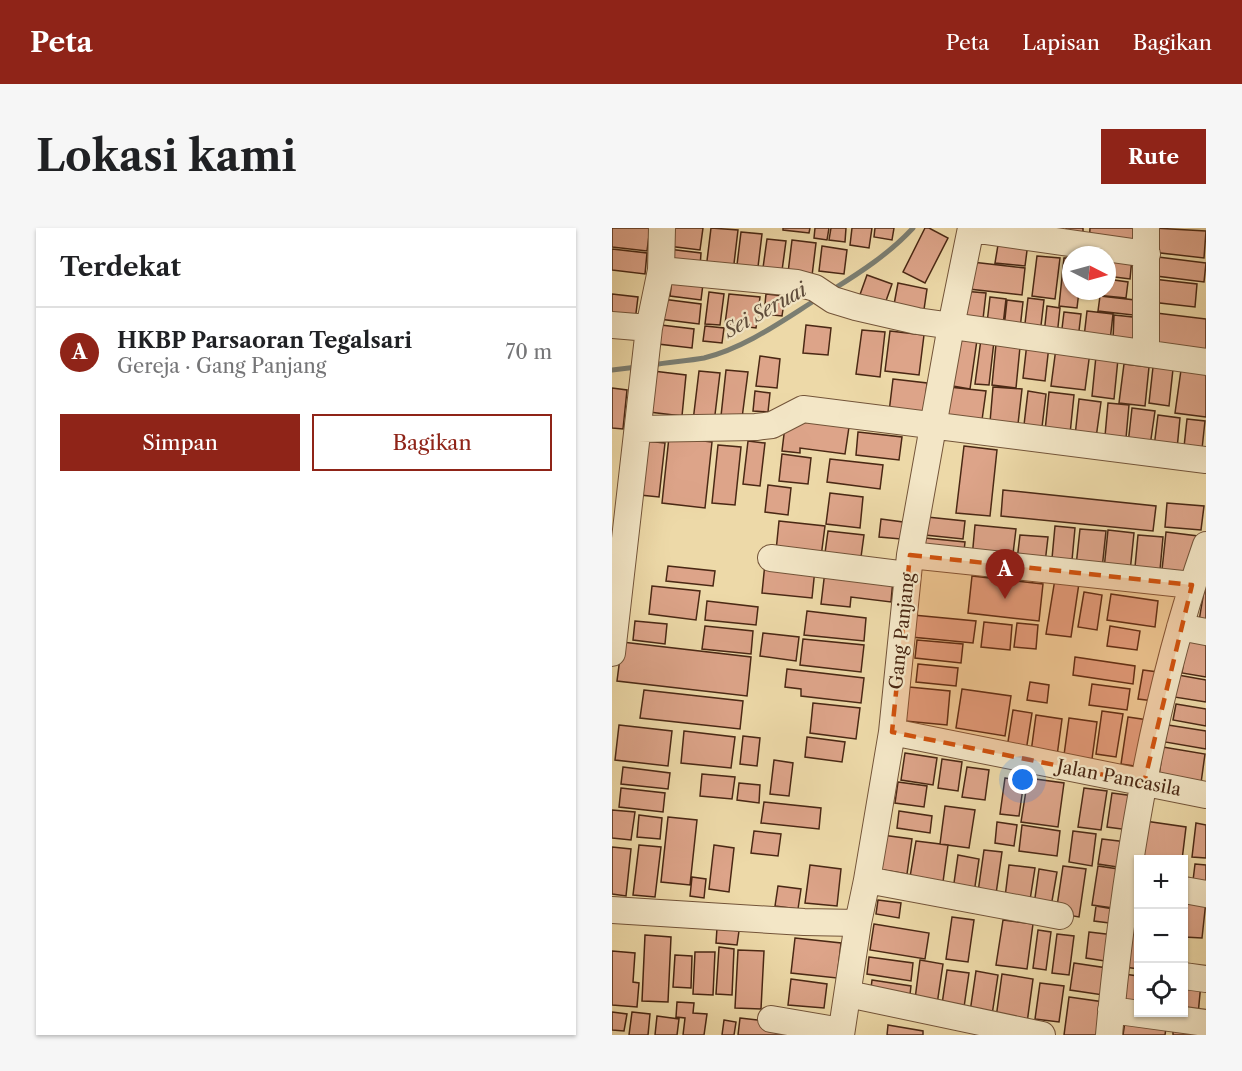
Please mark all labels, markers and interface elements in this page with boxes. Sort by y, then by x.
text: Peta [30,25,93,59]
text: Peta [946,30,989,55]
text: Lapisan [1022,30,1100,55]
text: Bagikan [1133,30,1212,55]
button: Rute [1101,129,1206,184]
text: Lokasi kami [36,130,297,182]
north arrow [1062,246,1116,300]
text: Terdekat [60,251,181,283]
water label: Sei Seruai [719,277,812,343]
text: HKBP Parsaoran Tegalsari [117,327,412,354]
text: A [72,340,87,364]
text: 70 m [506,340,552,364]
text: Gereja · Gang Panjang [117,354,326,378]
button: Simpan [60,414,300,471]
button: Bagikan [312,414,552,471]
pin: A [986,550,1024,599]
street label: Gang Panjang [885,571,919,690]
street label: Jalan Pancasila [1052,755,1183,801]
your location [1008,765,1037,794]
map controls [1134,855,1188,1017]
button: + [1134,855,1188,909]
button: − [1134,909,1188,963]
button: locate [1134,963,1188,1017]

